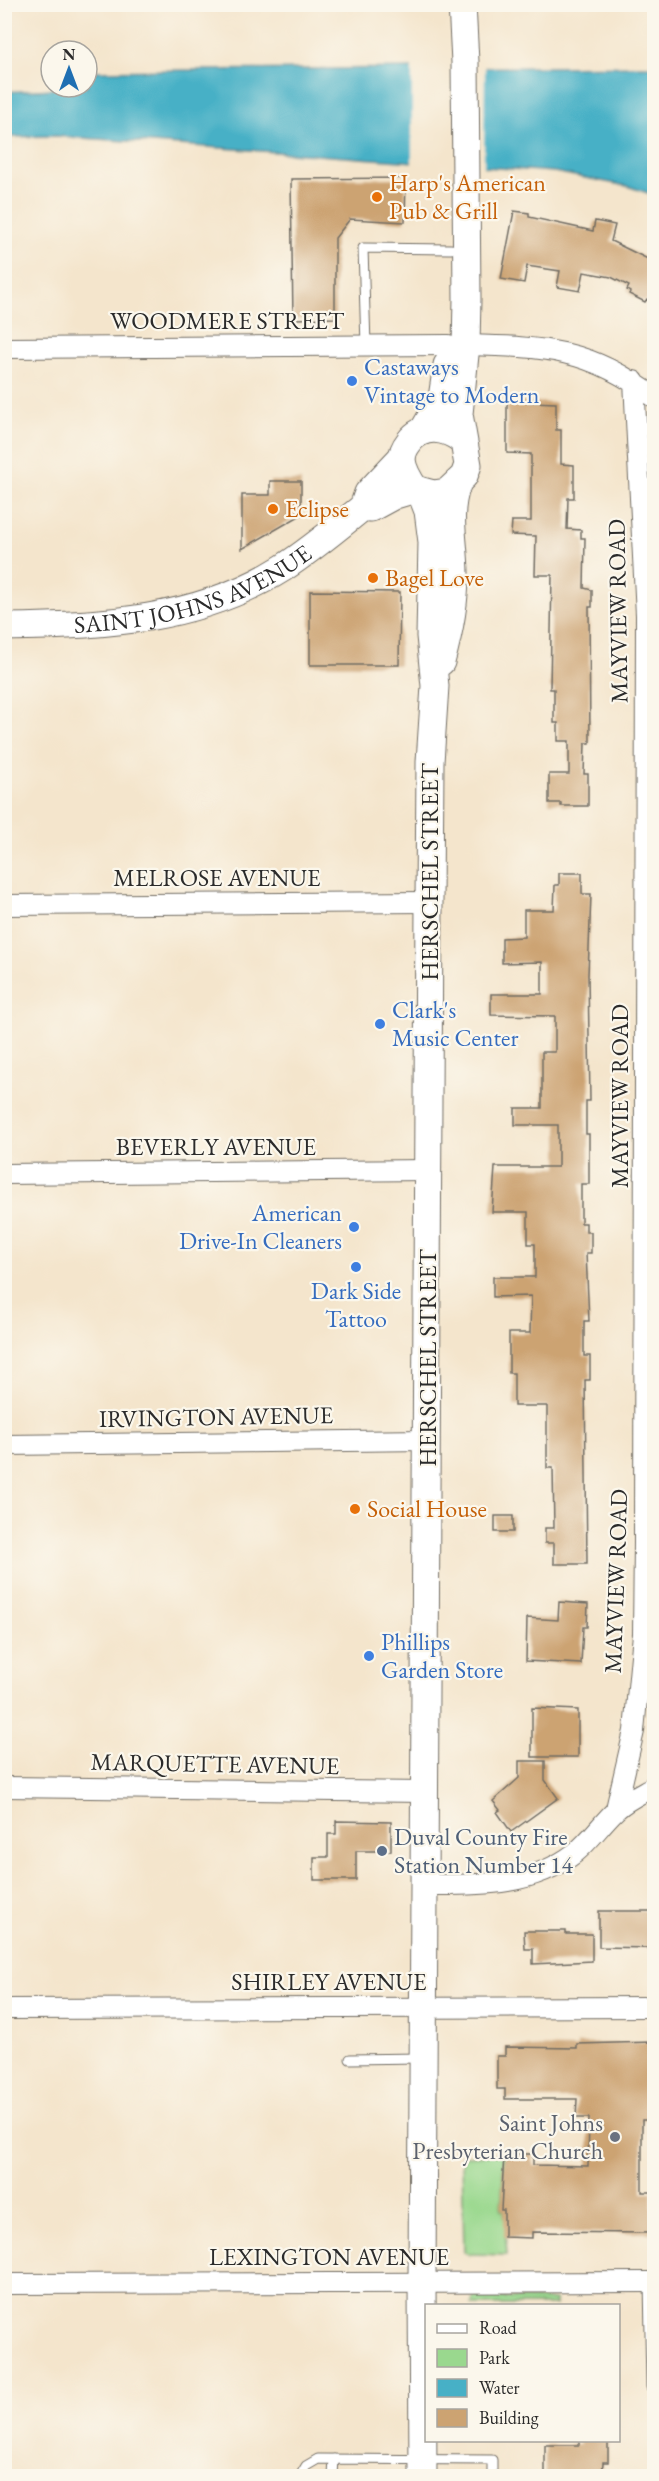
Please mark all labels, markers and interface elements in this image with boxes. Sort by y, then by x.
north arrow [39,39,99,99]
text: N [63,44,76,65]
place label: Harp's American Pub & Grill [389,167,546,226]
marker: Harp's American Pub & Grill [370,190,384,204]
street label: WOODMERE STREET [110,305,345,336]
place label: Castaways Vintage to Modern [364,351,540,410]
marker: Castaways Vintage to Modern [345,374,359,388]
place label: Eclipse [285,493,349,524]
marker: Eclipse [266,502,280,516]
street label: MAYVIEW ROAD [600,519,635,703]
street label: SAINT JOHNS AVENUE [73,537,317,640]
place label: Bagel Love [385,562,484,593]
marker: Bagel Love [366,571,380,585]
street label: HERSCHEL STREET [414,762,445,981]
street label: MELROSE AVENUE [113,862,321,893]
place label: Clark's Music Center [392,994,518,1053]
street label: MAYVIEW ROAD [604,1004,635,1188]
marker: Clark's Music Center [373,1017,387,1031]
street label: BEVERLY AVENUE [116,1131,316,1162]
place label: American Drive-In Cleaners [179,1197,342,1256]
marker: American Drive-In Cleaners [347,1220,361,1234]
street label: HERSCHEL STREET [412,1248,443,1467]
marker: Dark Side Tattoo [349,1260,363,1274]
place label: Dark Side Tattoo [311,1275,401,1334]
street label: IRVINGTON AVENUE [99,1399,333,1434]
street label: MAYVIEW ROAD [597,1488,634,1674]
place label: Social House [367,1493,487,1524]
marker: Social House [348,1502,362,1516]
place label: Phillips Garden Store [381,1626,503,1685]
marker: Phillips Garden Store [362,1649,376,1663]
street label: MARQUETTE AVENUE [90,1746,340,1781]
place label: Duval County Fire Station Number 14 [394,1821,573,1880]
marker: Duval County Fire Station Number 14 [375,1844,389,1858]
street label: SHIRLEY AVENUE [231,1966,427,1997]
place label: Saint Johns Presbyterian Church [412,2107,603,2166]
marker: Saint Johns Presbyterian Church [608,2130,622,2144]
street label: LEXINGTON AVENUE [209,2241,449,2272]
legend [425,2304,620,2442]
text: Road [479,2316,518,2339]
text: Park [479,2346,510,2369]
text: Water [479,2376,520,2399]
text: Building [479,2406,539,2429]

